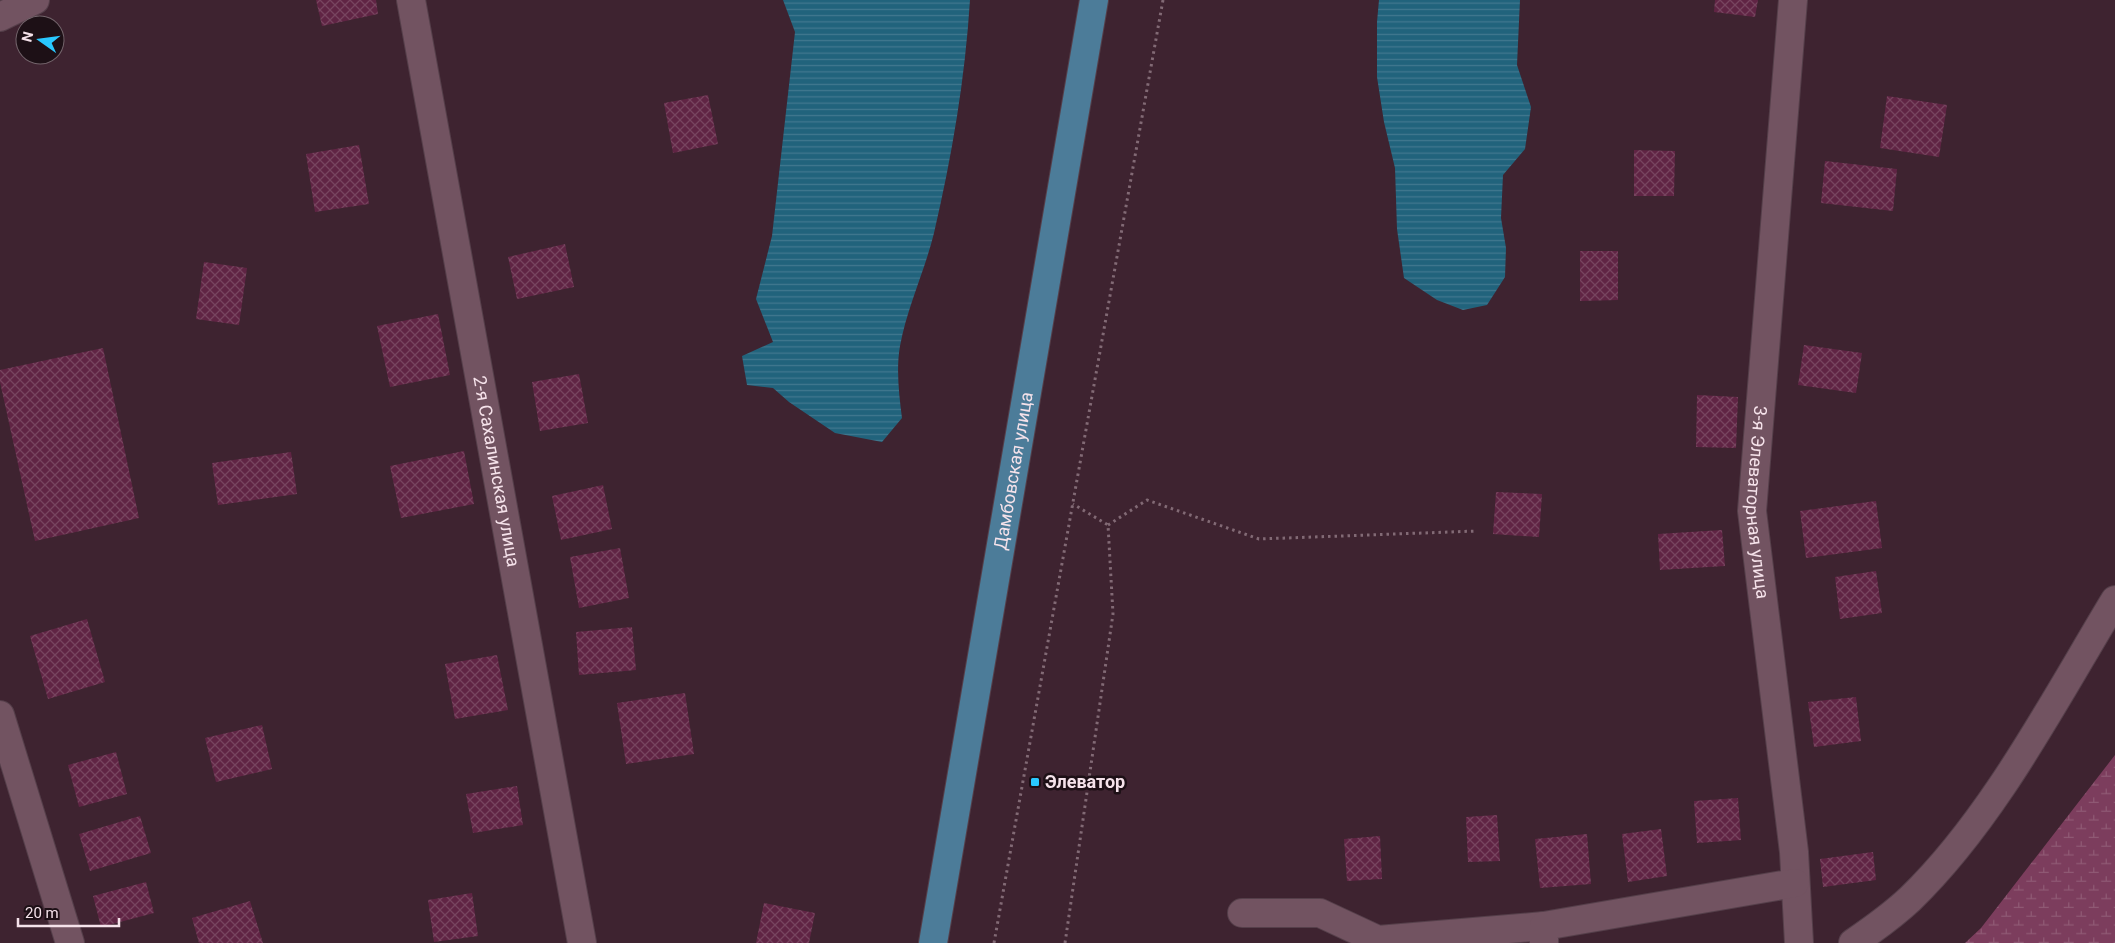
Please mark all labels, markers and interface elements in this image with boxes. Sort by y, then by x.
north arrow [15,15,65,65]
text: N [18,30,36,44]
street label: 2-я Сахалинская улица [469,374,525,568]
street label: Дамбовская улица [989,390,1037,551]
street label: 3-я Элеваторная улица [1742,405,1774,600]
place label: Элеватор [1045,771,1125,792]
marker: Элеватор [1029,776,1041,788]
scale bar [18,896,119,928]
text: 20 m [25,904,59,922]

